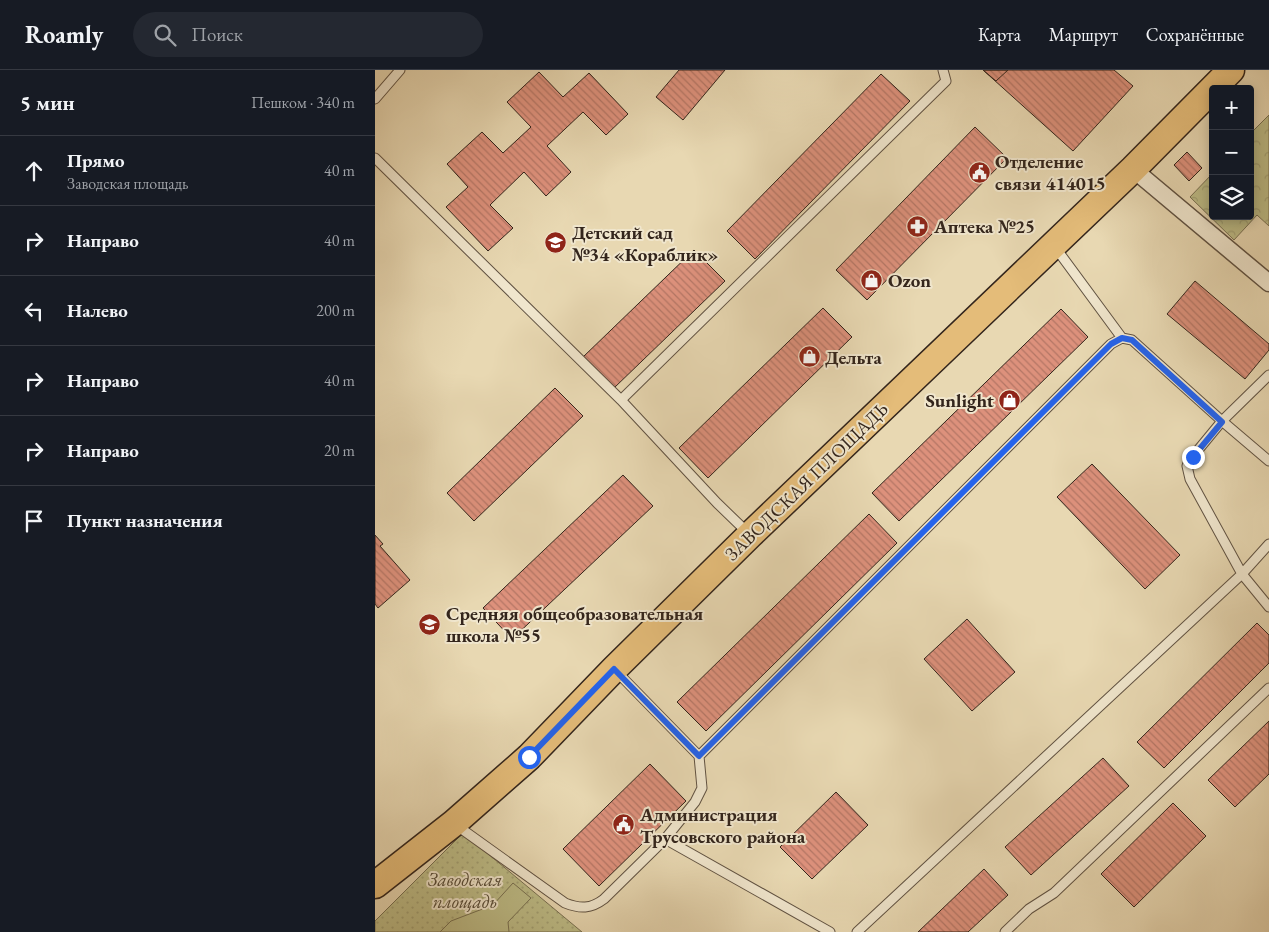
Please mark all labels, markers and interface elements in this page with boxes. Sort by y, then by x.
search box [133,12,483,57]
text: Roamly [25,19,103,50]
icon: search [151,21,179,49]
text: Поиск [191,22,243,47]
text: Карта [978,23,1021,46]
text: Маршрут [1049,23,1118,46]
text: Сохранённые [1146,23,1244,46]
map controls [1209,85,1254,220]
button: + [1209,85,1254,130]
text: 5 мин [20,89,75,116]
text: Пешком · 340 m [251,92,355,113]
button: − [1209,130,1254,175]
text: Прямо [67,148,125,173]
place label: Отделение связи 414015 [995,149,1106,196]
icon: ahead [20,157,48,185]
text: 40 m [324,160,355,181]
public building icon: Отделение связи 414015 [967,160,991,184]
text: Заводская площадь [67,173,188,194]
button: layers [1209,175,1254,220]
pharmacy icon: Аптека №25 [906,214,930,238]
place label: Аптека №25 [933,214,1035,239]
place label: Детский сад №34 «Кораблик» [572,220,718,267]
icon: right [20,227,48,255]
text: Направо [67,228,139,253]
text: 40 m [324,230,355,251]
school or university icon: Детский сад №34 «Кораблик» [544,231,568,255]
shop icon: Ozon [860,268,884,292]
place label: Ozon [888,268,931,293]
icon: left [20,297,48,325]
text: Налево [67,298,128,323]
text: 200 m [316,300,355,321]
shop icon: Дельта [797,345,821,369]
place label: Дельта [825,345,882,370]
icon: right [20,367,48,395]
text: Направо [67,368,139,393]
text: 40 m [324,370,355,391]
place label: Sunlight [925,388,994,413]
shop icon: Sunlight [998,388,1022,412]
street label: ЗАВОДСКАЯ ПЛОЩАДЬ [719,397,894,566]
icon: right [20,437,48,465]
text: Направо [67,438,139,463]
text: 20 m [324,440,355,461]
route end [1182,446,1205,469]
icon: arrive [20,507,48,535]
text: Пункт назначения [67,508,223,533]
place label: Средняя общеобразовательная школа №55 [446,601,703,648]
school or university icon: Средняя общеобразовательная школа №55 [418,612,442,636]
route start [518,746,541,769]
place label: Администрация Трусовского района [639,802,806,849]
public building icon: Администрация Трусовского района [612,813,636,837]
park label: Заводская площадь [428,867,502,914]

